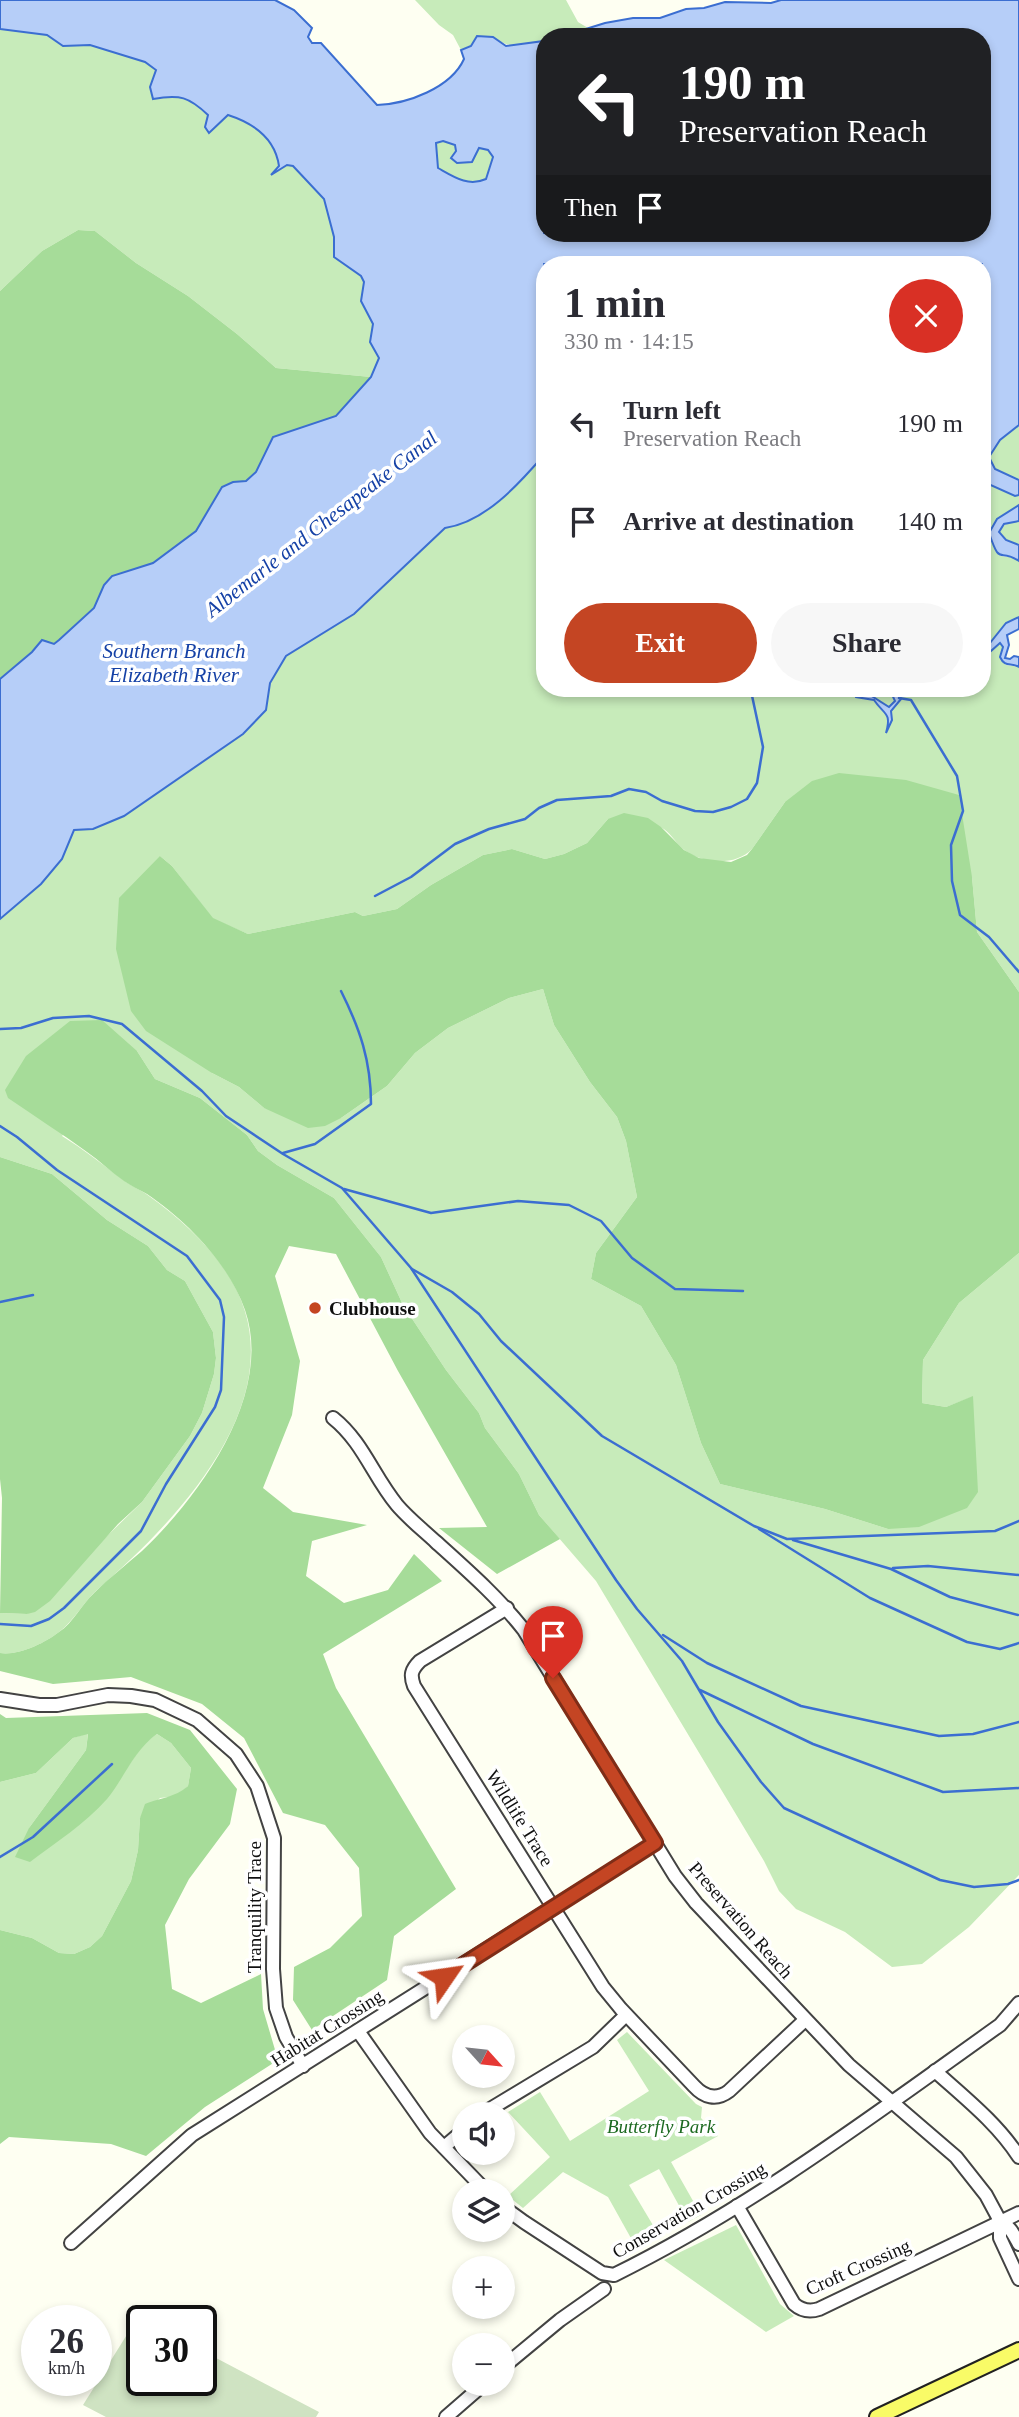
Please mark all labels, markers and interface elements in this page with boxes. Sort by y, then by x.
text: 190 m [679,55,806,110]
icon: left [564,56,655,147]
text: Preservation Reach [679,113,927,149]
icon: arrive [631,189,669,227]
text: Then [564,193,617,222]
button: close [889,279,963,353]
text: 1 min [564,280,666,326]
text: 330 m · 14:15 [564,329,694,354]
text: Turn left [623,396,721,425]
icon: left [564,405,602,443]
text: 190 m [897,409,963,438]
water label: Albemarle and Chesapeake Canal [199,426,442,623]
text: Preservation Reach [623,426,801,451]
icon: arrive [564,503,602,541]
text: Arrive at destination [623,507,854,536]
text: 140 m [897,507,963,536]
button: Exit [564,603,757,683]
button: Share [771,603,963,683]
water label: Southern Branch Elizabeth River [103,639,245,687]
place label: Clubhouse [329,1298,416,1319]
marker: Clubhouse [307,1300,323,1316]
pin [523,1606,583,1678]
icon: arrive [534,1617,572,1655]
street label: Wildlife Trace [482,1766,558,1870]
street label: Tranquility Trace [244,1841,265,1973]
street label: Preservation Reach [685,1858,798,1983]
position arrow [407,1940,481,2014]
street label: Habitat Crossing [267,1985,387,2071]
north arrow [452,2025,514,2088]
map controls [452,2025,515,2396]
button: sound [452,2102,515,2165]
park label: Butterfly Park [607,2116,716,2137]
street label: Conservation Crossing [609,2157,770,2263]
button: layers [452,2179,515,2242]
street label: Croft Crossing [802,2234,914,2299]
button: + [452,2256,515,2319]
speed limit sign: 30 [126,2305,217,2396]
text: 26 [49,2322,84,2361]
button: − [452,2333,515,2396]
text: km/h [48,2358,85,2378]

